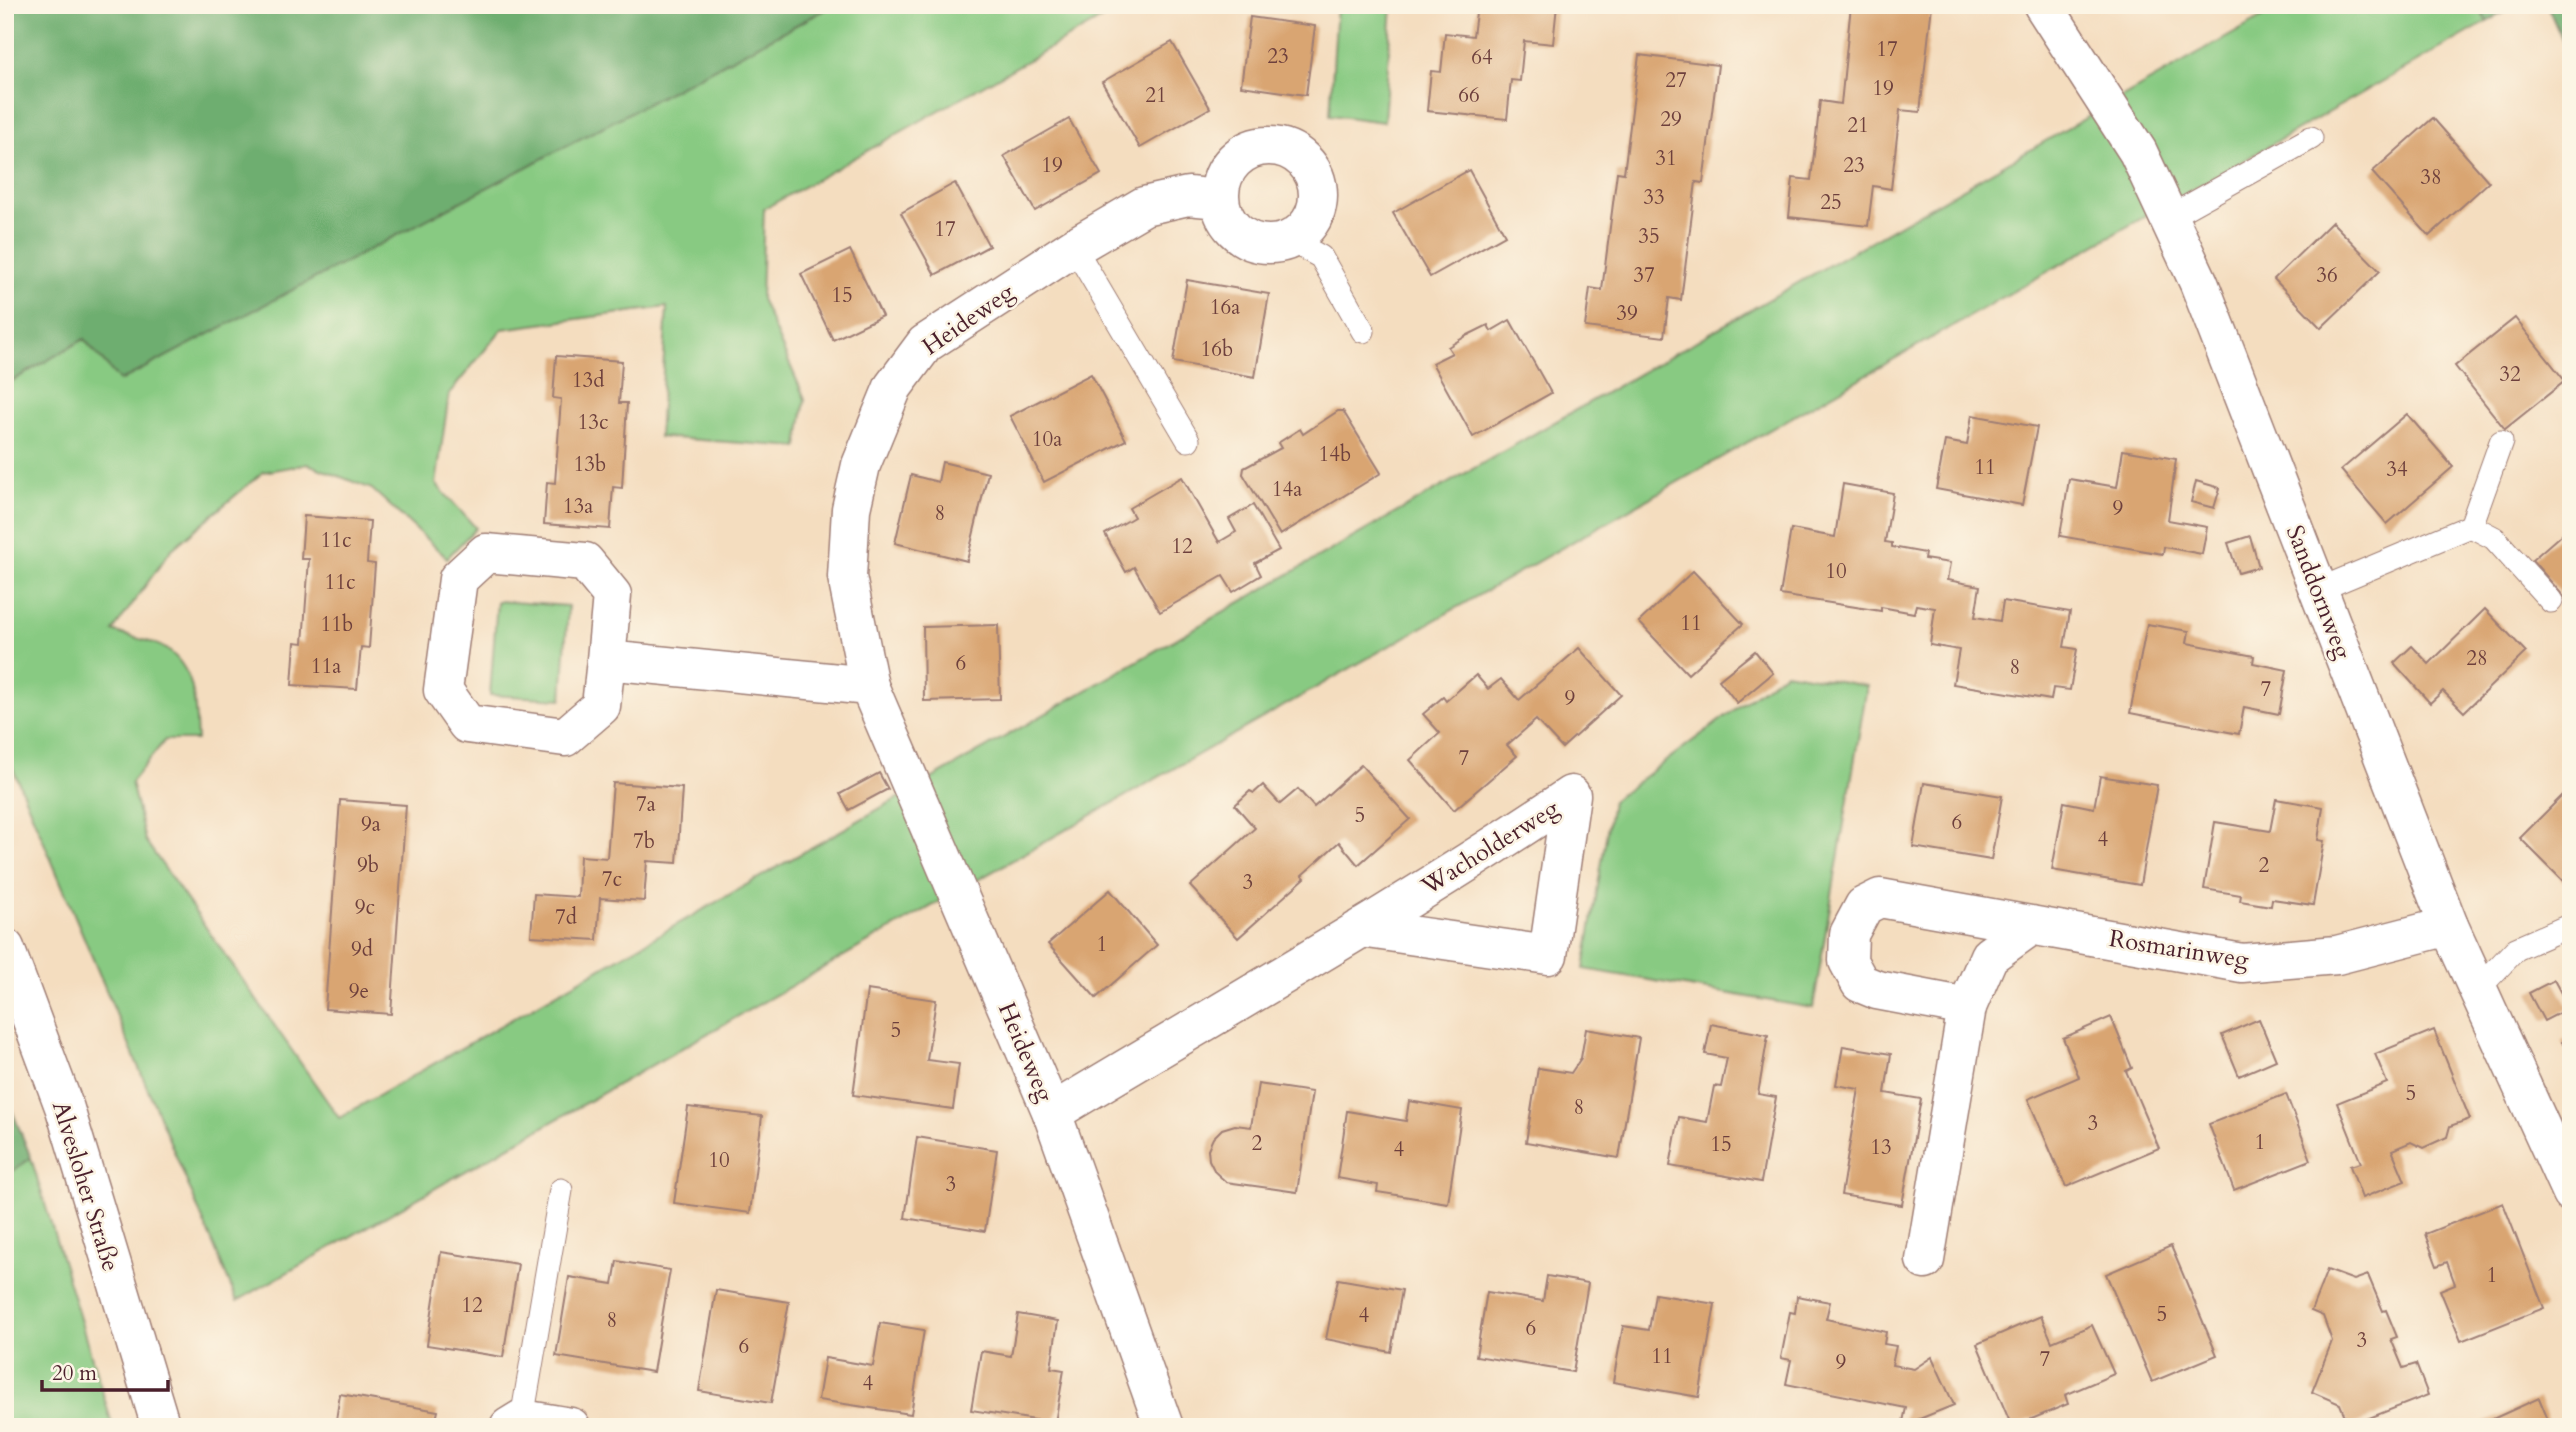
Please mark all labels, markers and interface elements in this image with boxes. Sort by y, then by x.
house number: 17 [1876,35,1898,64]
house number: 23 [1267,42,1289,71]
house number: 64 [1471,43,1493,72]
house number: 27 [1665,66,1687,95]
house number: 19 [1872,74,1894,103]
house number: 21 [1145,81,1167,110]
house number: 66 [1458,81,1480,110]
house number: 29 [1660,105,1682,134]
house number: 21 [1847,111,1869,140]
house number: 31 [1655,144,1677,173]
house number: 19 [1041,151,1063,180]
house number: 23 [1843,151,1865,180]
house number: 38 [2420,163,2442,192]
house number: 33 [1643,183,1665,212]
house number: 25 [1820,188,1842,217]
house number: 17 [934,215,956,244]
house number: 35 [1638,222,1660,251]
house number: 37 [1633,261,1655,290]
house number: 36 [2316,261,2338,290]
street label: Heideweg [916,275,1021,363]
house number: 15 [831,281,853,310]
house number: 16a [1210,293,1240,322]
house number: 39 [1616,299,1638,328]
house number: 16b [1201,335,1233,364]
house number: 32 [2499,360,2521,389]
house number: 13d [572,366,604,395]
house number: 13c [577,408,609,437]
house number: 10a [1032,425,1062,454]
house number: 14b [1319,440,1351,469]
house number: 13b [574,450,606,479]
house number: 11 [1974,453,1996,482]
house number: 34 [2386,455,2408,484]
house number: 14a [1272,475,1302,504]
house number: 13a [563,492,593,521]
house number: 9 [2113,494,2124,523]
house number: 8 [935,499,945,528]
street label: Sanddornweg [2278,521,2359,664]
house number: 11c [320,526,352,555]
house number: 12 [1171,532,1193,561]
house number: 10 [1825,557,1847,586]
house number: 11c [324,568,356,597]
house number: 11 [1680,609,1702,638]
house number: 11b [321,610,353,639]
house number: 28 [2466,644,2488,673]
house number: 6 [956,649,966,678]
house number: 11a [311,652,341,681]
house number: 8 [2010,653,2020,682]
house number: 7 [2261,675,2272,704]
house number: 9 [1565,684,1576,713]
house number: 7 [1459,744,1470,773]
house number: 7a [636,790,656,819]
street label: Wacholderweg [1414,792,1566,903]
house number: 5 [1355,801,1365,830]
house number: 6 [1952,808,1962,837]
house number: 9a [361,810,381,839]
house number: 4 [2098,825,2109,854]
house number: 7b [633,827,655,856]
house number: 9b [357,851,379,880]
house number: 2 [2259,851,2270,880]
house number: 7c [602,865,622,894]
house number: 3 [1243,868,1253,897]
house number: 9c [355,893,375,922]
house number: 7d [555,903,577,932]
street label: Rosmarinweg [2107,922,2252,977]
house number: 1 [1097,930,1107,959]
house number: 9d [351,935,373,964]
house number: 9e [349,977,369,1006]
street label: Heideweg [990,997,1061,1107]
house number: 5 [891,1016,901,1045]
house number: 5 [2406,1079,2416,1108]
house number: 8 [1574,1093,1584,1122]
street label: Alvesloher Straße [44,1097,127,1275]
house number: 3 [2088,1109,2098,1138]
house number: 1 [2255,1128,2265,1157]
house number: 2 [1252,1129,1263,1158]
house number: 15 [1710,1130,1732,1159]
house number: 13 [1870,1133,1892,1162]
house number: 4 [1394,1135,1405,1164]
house number: 10 [708,1146,730,1175]
house number: 3 [946,1170,956,1199]
house number: 1 [2487,1261,2497,1290]
house number: 12 [461,1291,483,1320]
house number: 5 [2157,1300,2167,1329]
house number: 4 [1359,1301,1370,1330]
house number: 8 [607,1306,617,1335]
house number: 6 [1526,1314,1536,1343]
house number: 3 [2357,1326,2367,1355]
house number: 6 [739,1332,749,1361]
house number: 11 [1651,1342,1673,1371]
house number: 7 [2040,1345,2051,1374]
scale bar [42,1348,168,1392]
house number: 9 [1836,1348,1847,1377]
text: 20 m [52,1359,97,1388]
house number: 4 [863,1369,874,1398]

